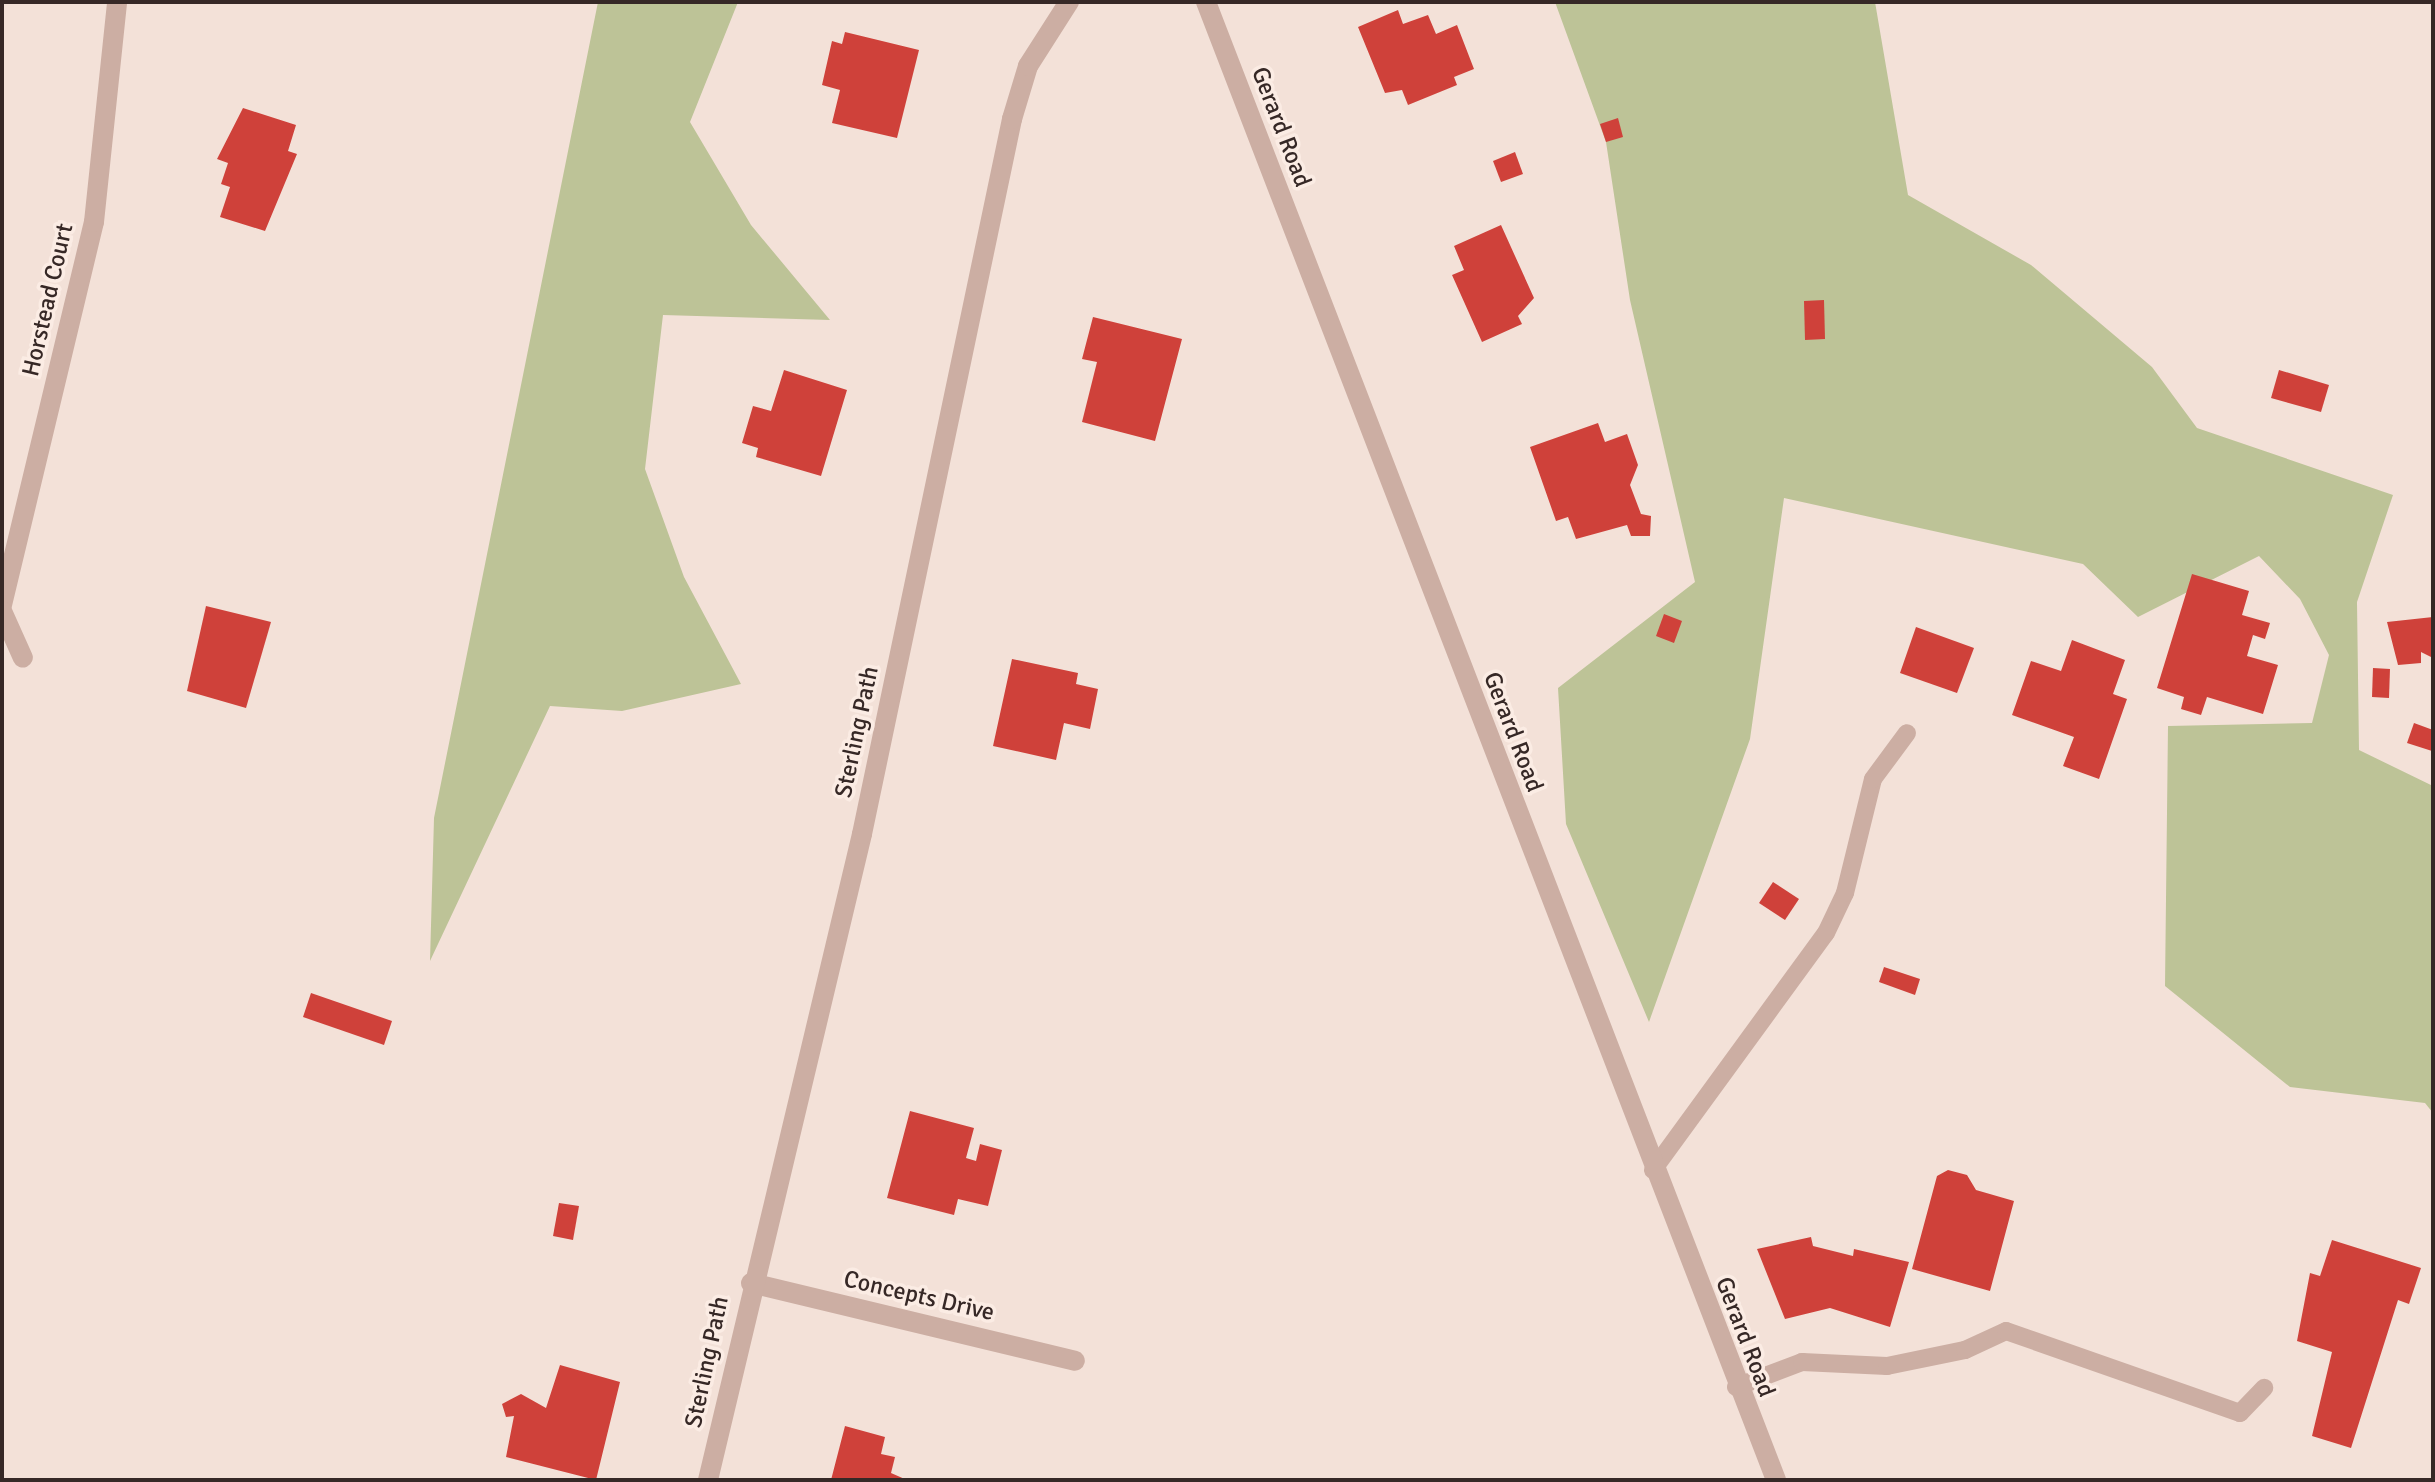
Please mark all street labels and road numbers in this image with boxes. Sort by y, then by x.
street label: Gerard Road [1245,63,1317,191]
street label: Horstead Court [16,221,80,379]
street label: Sterling Path [829,664,885,800]
street label: Gerard Road [1477,668,1549,796]
street label: Concepts Drive [841,1265,997,1327]
street label: Gerard Road [1709,1273,1781,1401]
street label: Sterling Path [679,1294,735,1430]

